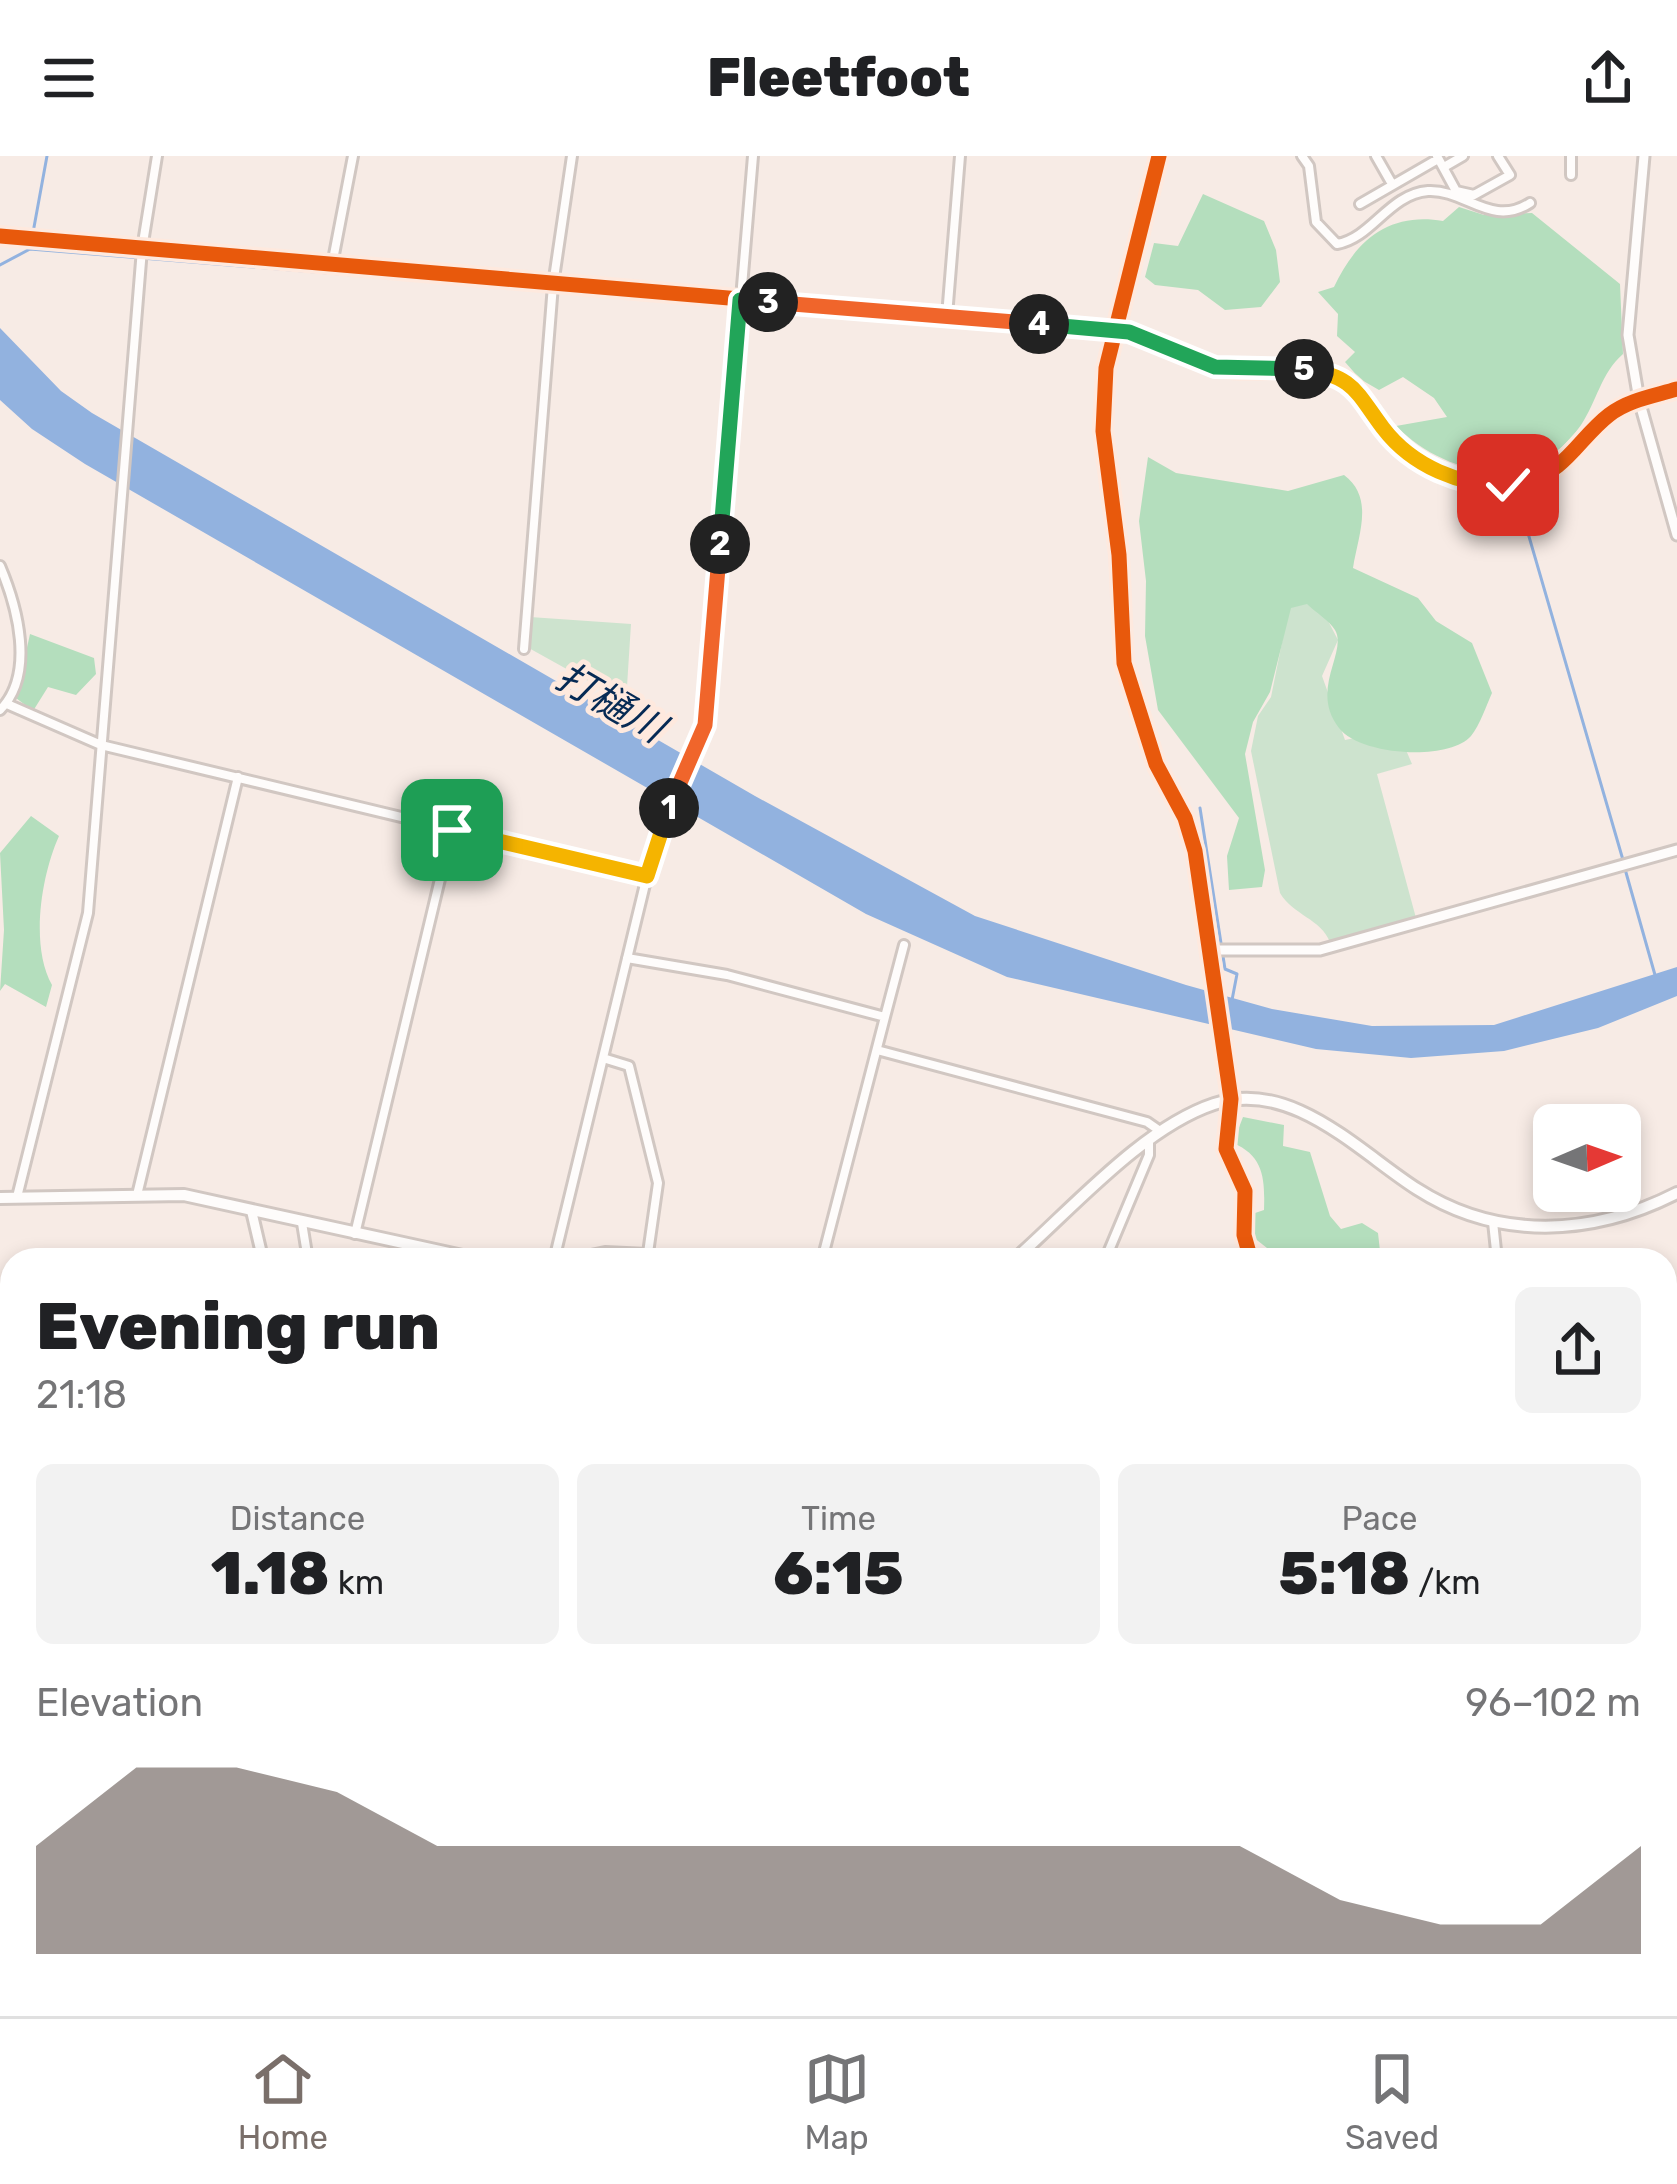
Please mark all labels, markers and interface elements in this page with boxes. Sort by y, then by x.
icon: menu [36,45,102,111]
icon: share [1575,45,1641,111]
text: Fleetfoot [707,46,970,110]
pin: 3 [738,272,798,332]
text: 3 [757,282,779,321]
pin: 4 [1009,294,1069,354]
text: 4 [1028,304,1050,343]
pin: 5 [1274,339,1334,399]
text: 5 [1293,349,1315,388]
pin [1457,434,1559,536]
icon: check [1475,452,1541,518]
pin: 2 [690,514,750,574]
text: 2 [709,524,731,563]
water label: 打樋川 [548,654,676,754]
pin: 1 [639,778,699,838]
pin [401,779,503,881]
text: 1 [661,788,677,827]
icon: arrive [419,797,485,863]
north arrow [1533,1104,1641,1212]
map controls [1533,1104,1641,1212]
text: Evening run [36,1287,440,1366]
button: share [1515,1287,1641,1413]
text: 21:18 [36,1372,127,1418]
text: Distance [230,1499,365,1538]
text: Time [801,1499,876,1538]
text: Pace [1342,1499,1417,1538]
text: 1.18 [211,1538,330,1609]
text: 6:15 [773,1538,904,1609]
text: 5:18 [1278,1538,1410,1609]
text: km [330,1563,384,1602]
text: /km [1410,1563,1481,1602]
text: Elevation [36,1680,203,1726]
text: 96–102 m [1465,1680,1641,1726]
tab: Home [238,2046,328,2157]
tab: Map [804,2046,870,2157]
tab: Saved [1345,2046,1439,2157]

